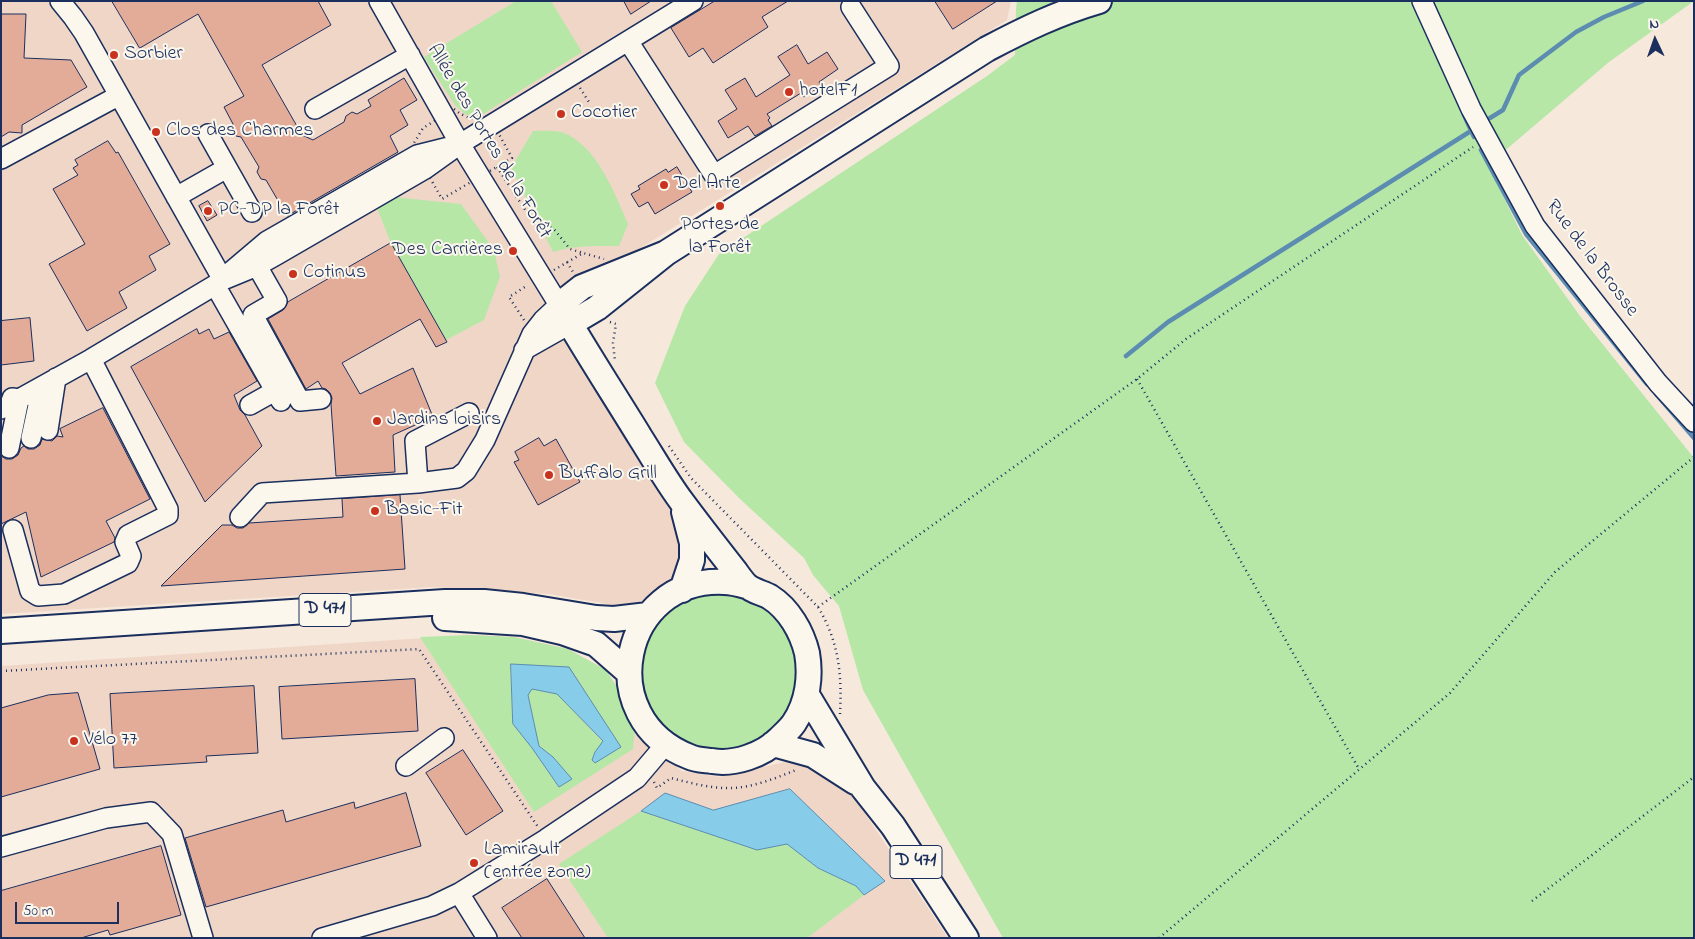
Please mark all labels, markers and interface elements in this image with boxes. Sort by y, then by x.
text: N [1649,14,1659,35]
north arrow [1630,15,1680,65]
street label: Allée des Portes de la Forêt [420,40,556,244]
place label: Sorbier [124,43,183,67]
marker: Sorbier [108,49,120,61]
place label: hotelF1 [799,80,857,104]
marker: hotelF1 [783,86,795,98]
place label: Cocotier [571,102,637,126]
marker: Cocotier [555,108,567,120]
place label: Clos des Charmes [166,120,313,144]
marker: Clos des Charmes [150,126,162,138]
place label: Del Arte [674,173,740,197]
marker: Del Arte [658,179,670,191]
street label: Rue de la Brosse [1539,196,1643,322]
place label: PC-DP la Forêt [218,199,340,223]
marker: Portes de la Forêt [714,200,726,212]
marker: PC-DP la Forêt [202,205,214,217]
place label: Portes de la Forêt [681,214,759,261]
place label: Des Carrières [392,239,503,263]
marker: Des Carrières [507,245,519,257]
place label: Cotinus [303,262,366,286]
marker: Cotinus [287,268,299,280]
place label: Jardins loisirs [387,409,501,433]
marker: Jardins loisirs [371,415,383,427]
place label: Buffalo Grill [559,463,657,487]
marker: Buffalo Grill [543,469,555,481]
place label: Basic-Fit [385,499,463,523]
marker: Basic-Fit [369,505,381,517]
road number: D 471 [299,594,351,626]
place label: Vélo 77 [84,729,138,753]
marker: Vélo 77 [68,735,80,747]
place label: Lamirault (entrée zone) [484,839,591,886]
road number: D 471 [890,846,942,879]
marker: Lamirault (entrée zone) [468,857,480,869]
scale bar [18,892,121,924]
text: 50 m [23,900,53,922]

